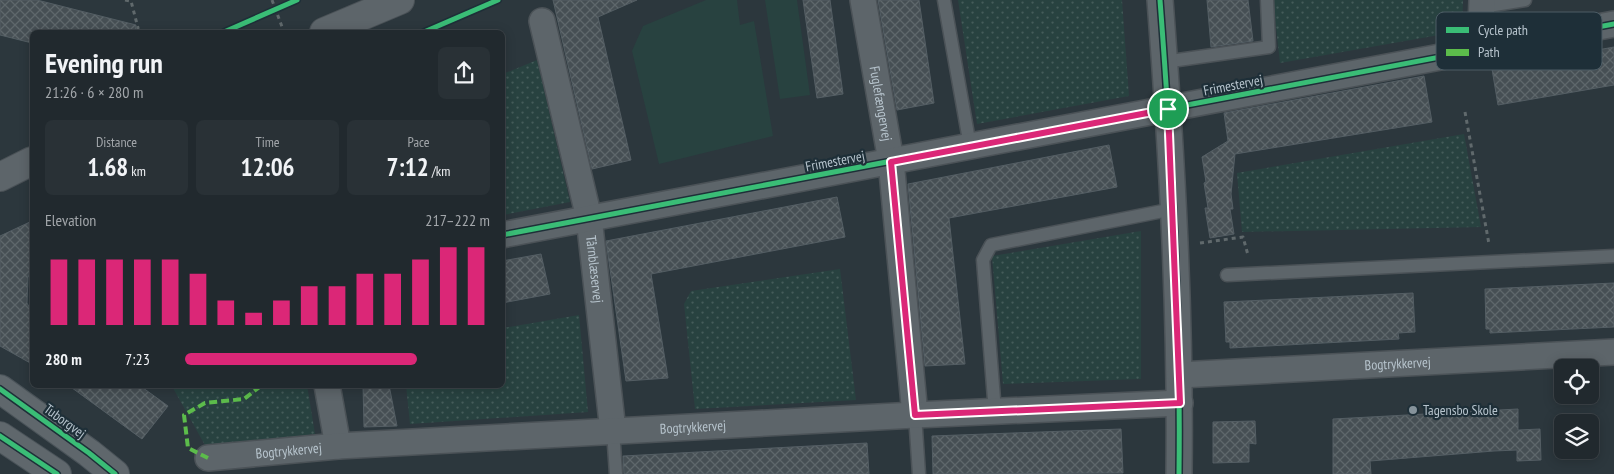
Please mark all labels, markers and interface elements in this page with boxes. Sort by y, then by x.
legend [1436,12,1602,70]
text: Cycle path [1478,21,1528,39]
text: Path [1478,43,1500,61]
text: Evening run [45,44,163,81]
button: share [438,47,490,99]
street label: Fuglefængervej [866,65,896,142]
street label: Frimestervej [1202,70,1264,100]
text: 21:26 · 6 × 280 m [45,82,143,102]
pin [1147,88,1189,130]
icon: arrive [1154,95,1182,123]
text: Distance [96,133,137,151]
text: Time [255,133,280,151]
text: Pace [407,133,430,151]
street label: Frimestervej [804,146,866,176]
text: 1.68 [87,151,128,183]
text: 12:06 [240,151,295,183]
text: 7:12 [387,151,429,183]
text: km [128,162,146,180]
text: /km [429,162,450,180]
text: Elevation [45,210,96,230]
text: 217–222 m [425,210,490,230]
street label: Tårnblæservej [582,234,608,304]
text: 280 m [45,349,82,369]
text: 7:23 [125,349,150,369]
street label: Bogtrykkervej [1364,353,1431,374]
map controls [1554,359,1599,459]
button: locate [1554,359,1599,404]
street label: Tuborgvej [41,400,89,442]
place label: Tagensbo Skole [1423,401,1498,419]
marker: Tagensbo Skole [1407,404,1419,416]
button: layers [1554,414,1599,459]
street label: Bogtrykkervej [659,416,727,438]
street label: Bogtrykkervej [255,439,323,463]

